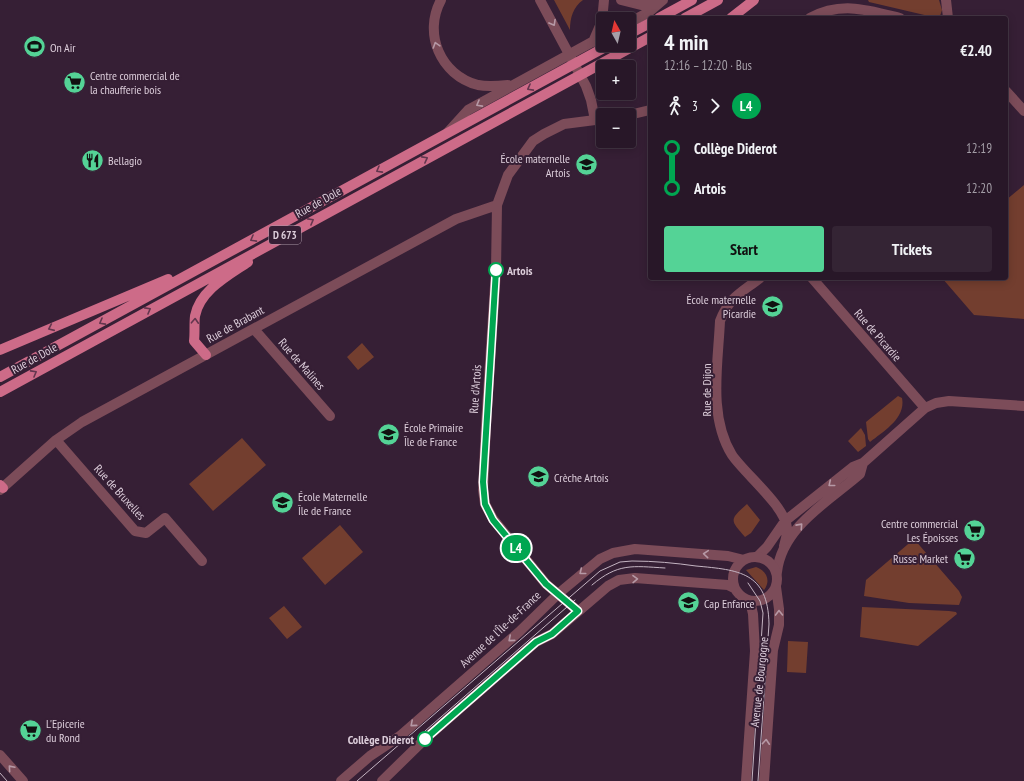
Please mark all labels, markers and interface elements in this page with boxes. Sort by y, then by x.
north arrow [596,12,636,52]
map controls [596,12,636,148]
one-way arrow [549,19,556,26]
text: 4 min [664,28,708,56]
sports icon: On Air [22,34,48,60]
place label: On Air [50,40,76,55]
text: €2.40 [960,41,992,60]
one-way arrow [432,42,441,49]
text: 12:16 – 12:20 · Bus [664,57,752,74]
button: + [596,60,636,100]
place label: Centre commercial de la chaufferie bois [90,68,180,97]
supermarket icon: Centre commercial de la chaufferie bois [62,69,88,95]
one-way arrow [527,83,534,90]
icon: walk [664,95,686,117]
icon: forward [704,95,726,117]
text: L4 [740,97,753,115]
text: 3 [692,98,698,115]
one-way arrow [475,99,483,107]
button: − [596,108,636,148]
text: Collège Diderot [694,139,777,158]
text: 12:19 [966,140,992,157]
restaurant icon: Bellagio [79,147,105,173]
place label: École maternelle Artois [500,151,570,180]
school or university icon: École maternelle Artois [573,152,599,178]
place label: Bellagio [108,153,142,168]
one-way arrow [421,156,429,163]
one-way arrow [376,165,383,172]
text: Artois [694,179,726,198]
text: 12:20 [966,180,992,197]
street label: Rue de Dole [292,183,344,221]
one-way arrow [307,218,314,226]
road number: D 673 [269,226,301,244]
button: Start [664,226,824,272]
button: Tickets [832,226,992,272]
one-way arrow [250,234,257,242]
marker: Artois [488,262,504,278]
place label: Artois [506,263,533,278]
place label: École maternelle Picardie [686,292,756,321]
school or university icon: École maternelle Picardie [759,293,785,319]
street label: Rue de Brabant [204,302,267,346]
street label: Rue de Picardie [851,306,905,364]
one-way arrow [144,308,151,315]
one-way arrow [99,317,106,324]
one-way arrow [191,317,200,324]
one-way arrow [47,324,54,332]
street label: Rue de Malines [276,335,328,393]
street label: Rue de Dole [8,339,60,377]
street label: Rue de Dijon [699,363,714,417]
street label: Rue d'Artois [466,364,484,414]
one-way arrow [30,370,37,377]
place label: École Primaire Île de France [403,420,463,449]
school or university icon: École Primaire Île de France [376,421,402,447]
street label: Rue de Bruxelles [91,461,149,523]
school or university icon: Crèche Artois [525,464,551,490]
place label: Crèche Artois [554,470,609,485]
one-way arrow [828,480,835,487]
place label: École Maternelle Île de France [297,489,367,518]
school or university icon: École Maternelle Île de France [270,490,296,516]
place label: Centre commercial Les Époisses [881,516,958,545]
supermarket icon: Centre commercial Les Époisses [961,517,987,543]
one-way arrow [796,523,803,531]
line badge: L4 [498,535,534,561]
text: L4 [510,539,522,557]
supermarket icon: Russe Market [951,545,977,571]
one-way arrow [703,550,709,559]
place label: Russe Market [893,551,949,566]
one-way arrow [580,568,587,575]
one-way arrow [632,575,638,583]
street label: Avenue de l’Île-de-France [456,588,544,670]
school or university icon: Cap Enfance [676,590,702,616]
place label: Cap Enfance [704,596,755,611]
one-way arrow [775,610,783,616]
one-way arrow [508,634,516,641]
street label: Avenue de Bourgogne [747,636,771,728]
place label: L'Epicerie du Rond [46,716,85,745]
supermarket icon: L'Epicerie du Rond [17,717,43,743]
one-way arrow [410,719,417,726]
marker: Collège Diderot [417,731,433,747]
place label: Collège Diderot [348,732,414,747]
one-way arrow [762,739,771,745]
one-way arrow [9,765,16,773]

